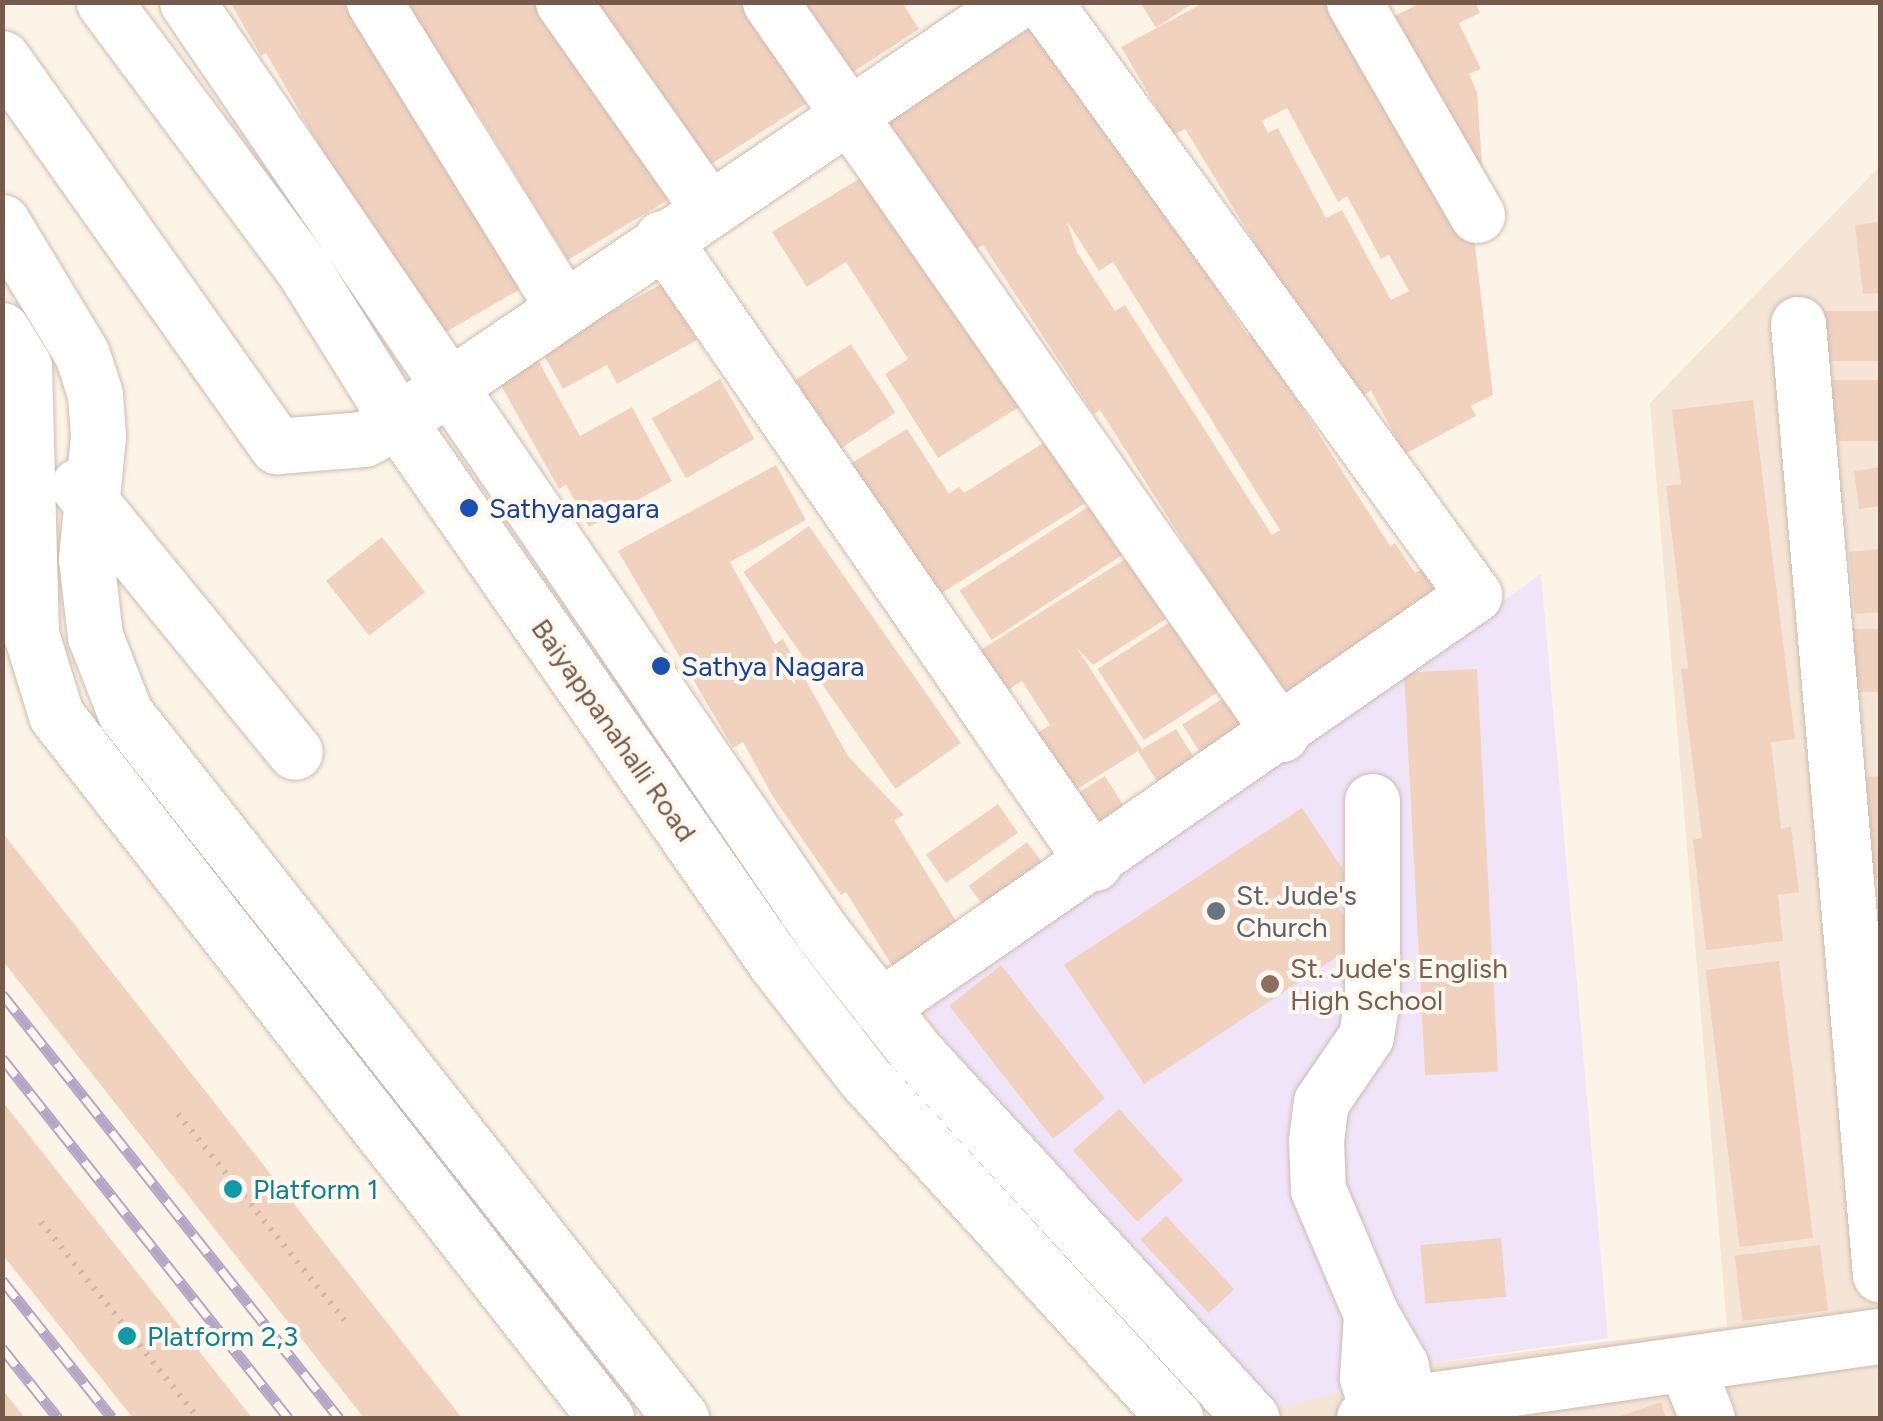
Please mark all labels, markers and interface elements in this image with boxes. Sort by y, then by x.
place label: Sathyanagara [489,491,660,525]
marker: Sathyanagara [458,497,480,519]
street label: Baiyappanahalli Road [525,612,703,848]
place label: Sathya Nagara [681,649,864,683]
marker: Sathya Nagara [650,655,672,677]
place label: St. Jude's Church [1236,878,1357,944]
marker: St. Jude's Church [1205,900,1227,922]
place label: St. Jude's English High School [1290,951,1508,1017]
marker: St. Jude's English High School [1259,973,1281,995]
place label: Platform 1 [253,1172,378,1206]
marker: Platform 1 [222,1178,244,1200]
place label: Platform 2,3 [147,1319,298,1353]
marker: Platform 2,3 [116,1325,138,1347]

